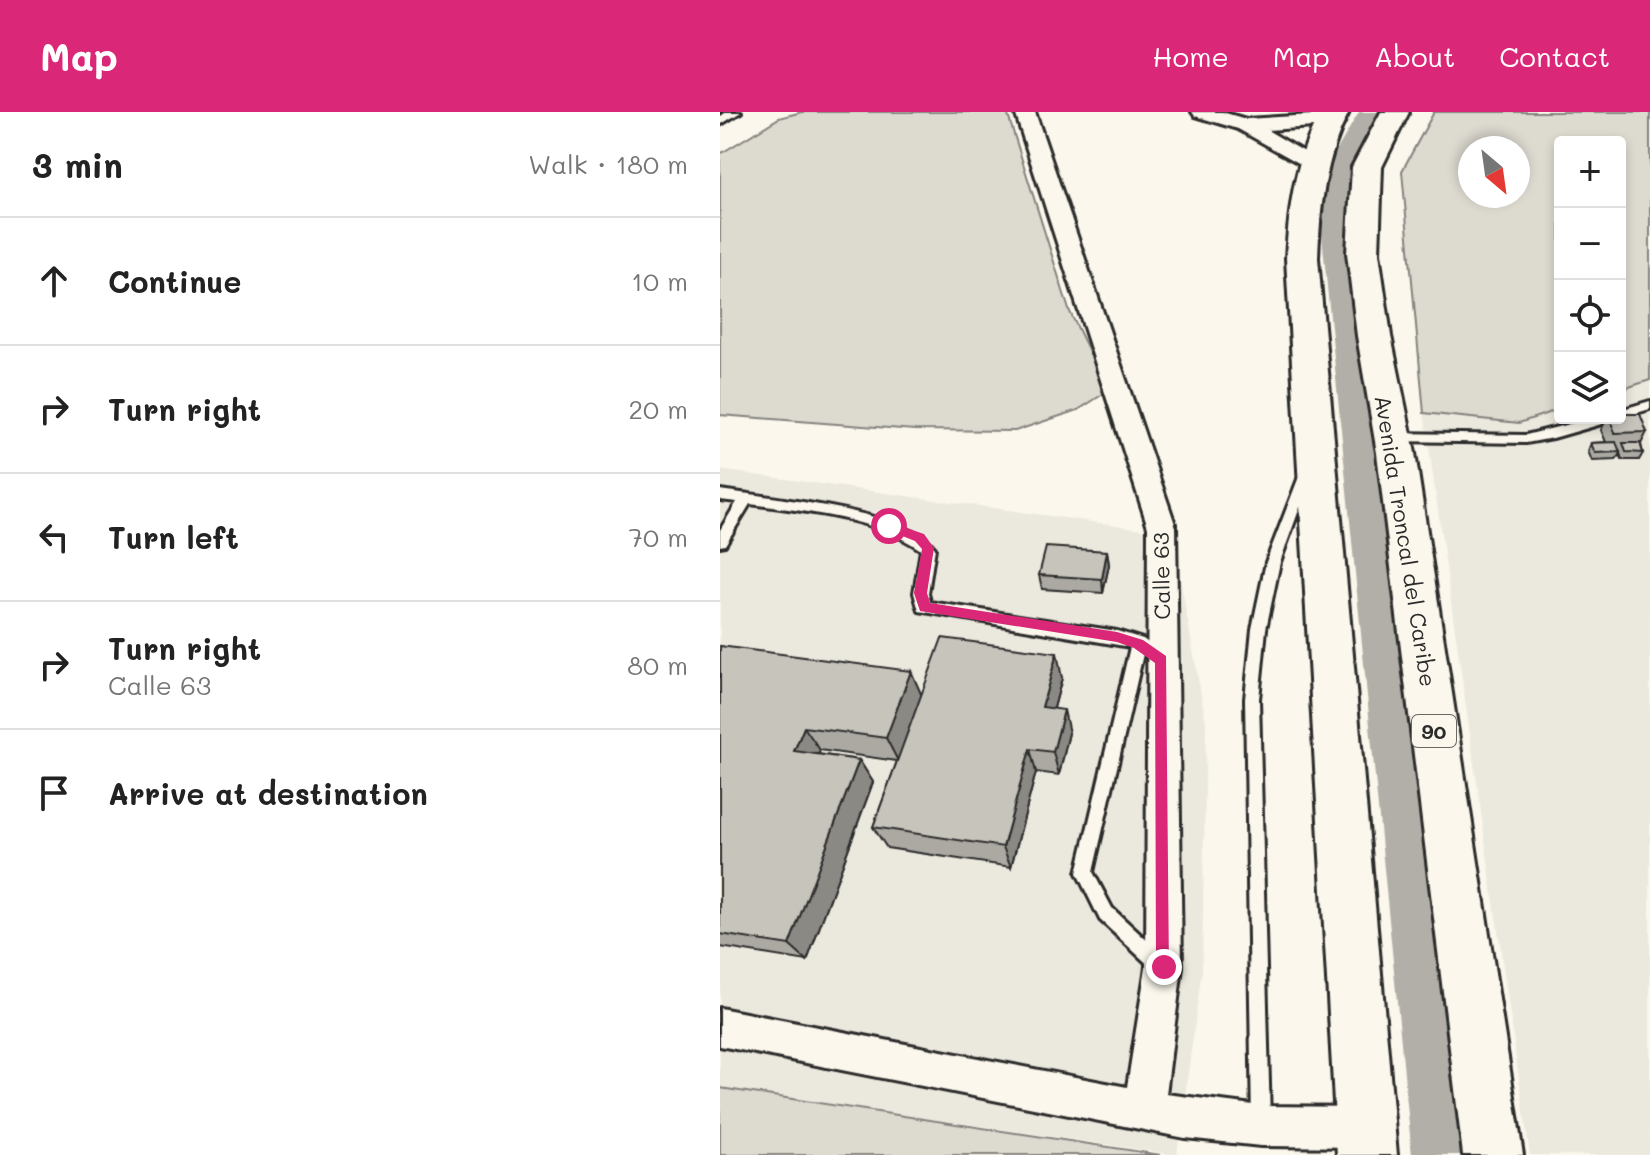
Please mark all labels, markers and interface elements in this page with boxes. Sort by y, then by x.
text: Map [40,31,118,81]
text: Home [1153,38,1229,74]
text: Map [1273,38,1330,74]
text: About [1374,38,1455,74]
text: Contact [1499,38,1610,74]
north arrow [1458,136,1530,208]
map controls [1554,136,1626,424]
button: + [1554,136,1626,208]
text: 3 min [32,142,123,187]
text: Walk · 180 m [528,147,688,181]
button: − [1554,208,1626,280]
icon: ahead [32,259,76,303]
text: Continue [108,261,241,301]
text: 10 m [631,264,688,298]
button: locate [1554,280,1626,352]
button: layers [1554,352,1626,424]
icon: right [32,387,76,431]
text: Turn right [108,389,261,429]
text: 20 m [628,392,688,426]
street label: Avenida Troncal del Caribe [1369,393,1443,689]
route start [871,508,907,544]
icon: left [32,515,76,559]
text: Turn left [108,517,239,557]
text: 70 m [628,520,688,554]
street label: Calle 63 [1146,532,1176,620]
text: Turn right [108,628,261,668]
icon: right [32,643,76,687]
text: 80 m [627,648,688,682]
text: Calle 63 [108,668,211,702]
road number: 90 [1412,715,1456,747]
icon: arrive [32,771,76,815]
text: Arrive at destination [108,773,428,813]
route end [1146,949,1182,985]

